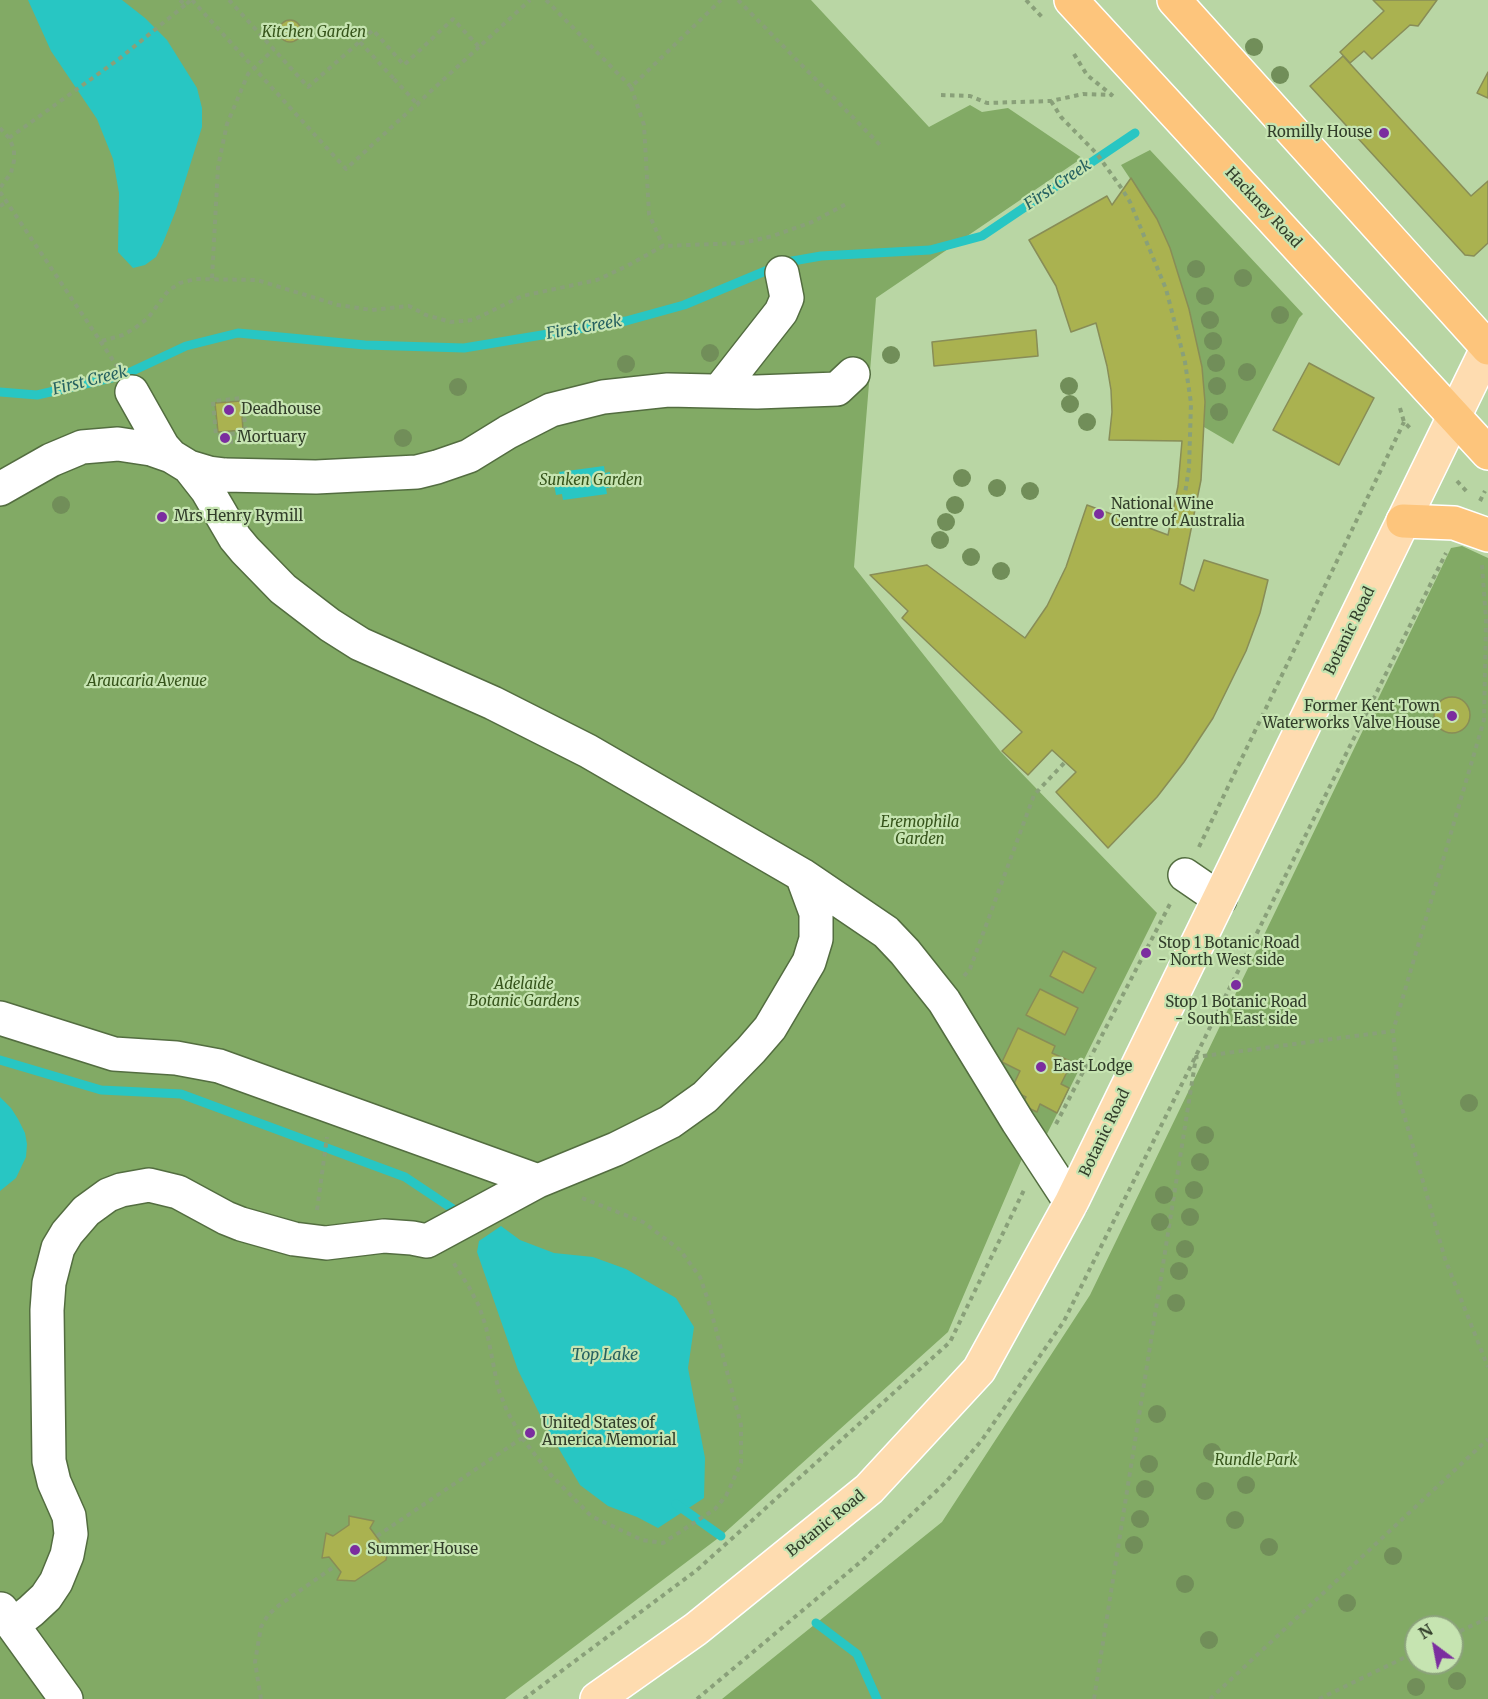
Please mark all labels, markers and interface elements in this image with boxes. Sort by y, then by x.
park label: Kitchen Garden [262,24,366,42]
place label: Romilly House [1267,124,1372,142]
marker: Romilly House [1377,126,1391,140]
water label: First Creek [1021,156,1095,214]
street label: Hackney Road [1221,164,1305,252]
water label: First Creek [545,312,623,344]
water label: First Creek [51,362,129,400]
place label: Deadhouse [241,401,321,419]
marker: Deadhouse [222,403,236,417]
place label: Mortuary [237,429,306,447]
marker: Mortuary [218,431,232,445]
park label: Sunken Garden [539,472,643,490]
place label: National Wine Centre of Australia [1111,496,1245,531]
marker: National Wine Centre of Australia [1092,507,1106,521]
place label: Mrs Henry Rymill [174,508,303,526]
marker: Mrs Henry Rymill [155,510,169,524]
street label: Botanic Road [1321,584,1379,678]
park label: Araucaria Avenue [87,673,207,691]
place label: Former Kent Town Waterworks Valve House [1262,698,1440,733]
marker: Former Kent Town Waterworks Valve House [1445,709,1459,723]
park label: Eremophila Garden [881,814,959,849]
place label: Stop 1 Botanic Road - North West side [1158,935,1300,970]
marker: Stop 1 Botanic Road - North West side [1139,946,1153,960]
park label: Adelaide Botanic Gardens [468,976,580,1011]
marker: Stop 1 Botanic Road - South East side [1229,978,1243,992]
place label: Stop 1 Botanic Road - South East side [1165,994,1307,1029]
place label: East Lodge [1053,1058,1132,1076]
marker: East Lodge [1034,1060,1048,1074]
street label: Botanic Road [1076,1086,1134,1180]
water label: Top Lake [572,1345,638,1365]
place label: United States of America Memorial [542,1415,676,1450]
marker: United States of America Memorial [523,1426,537,1440]
park label: Rundle Park [1215,1452,1297,1470]
street label: Botanic Road [783,1487,869,1561]
place label: Summer House [367,1541,478,1559]
marker: Summer House [348,1543,362,1557]
north arrow [1404,1615,1464,1675]
text: N [1415,1620,1436,1643]

